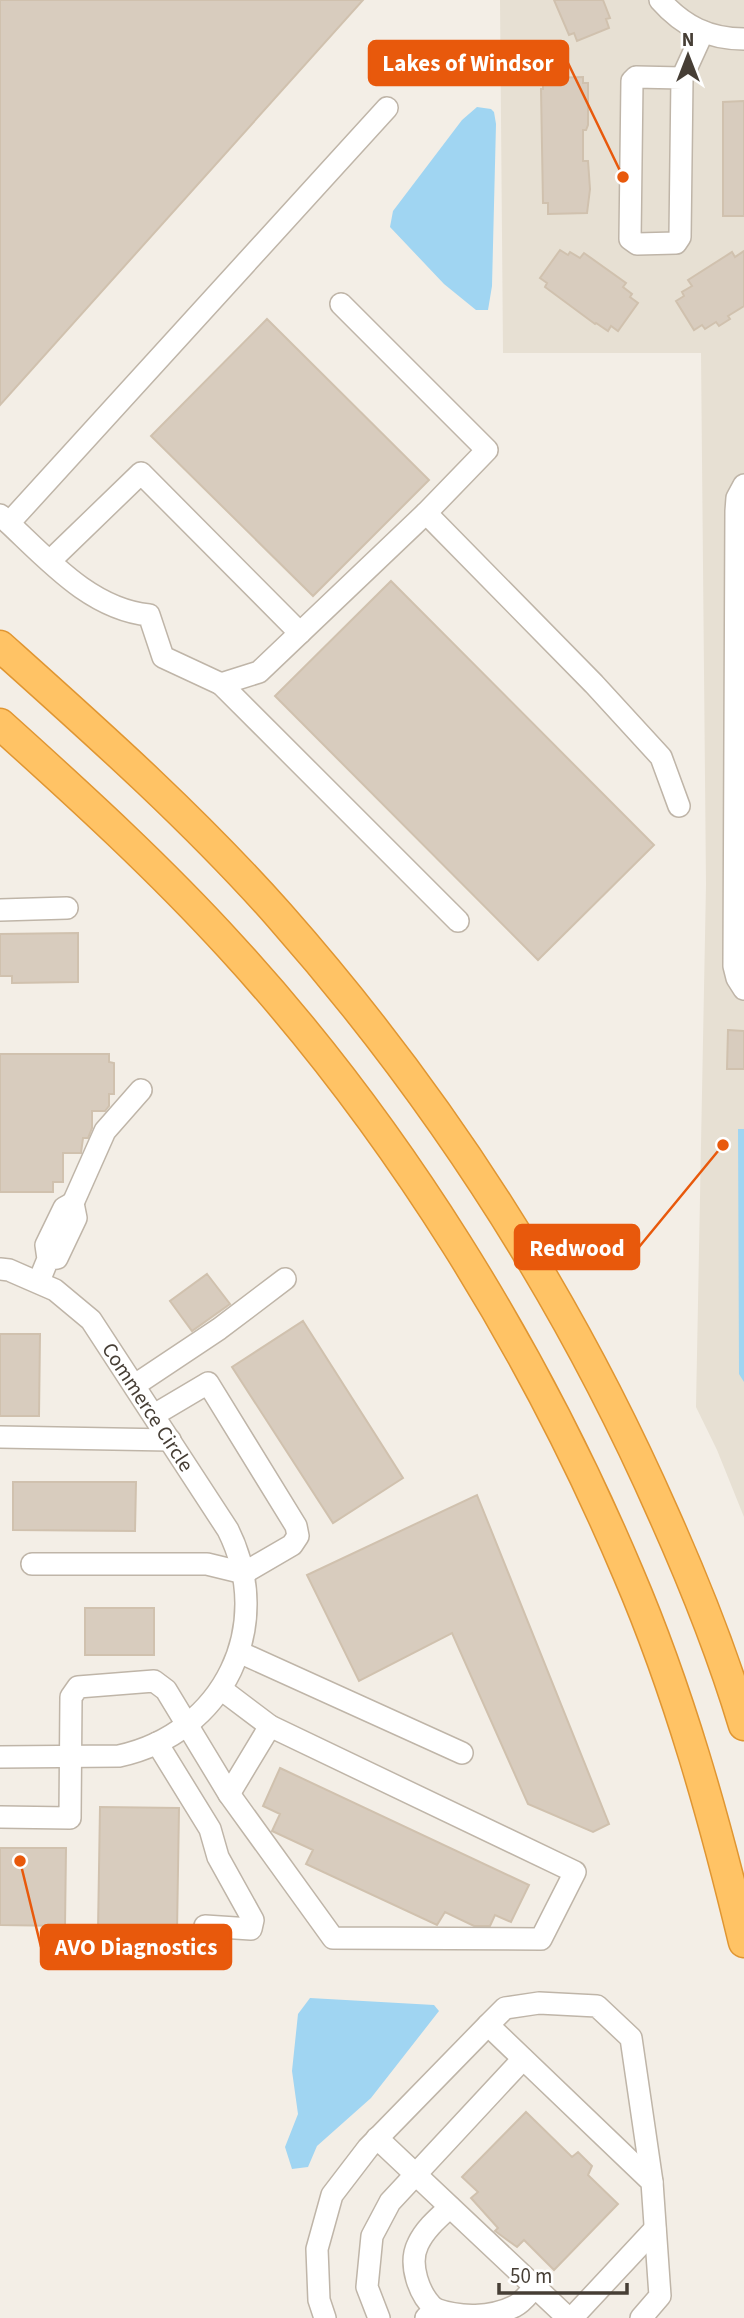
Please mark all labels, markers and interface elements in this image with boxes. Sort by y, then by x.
north arrow [653,21,723,91]
text: N [682,27,694,54]
callout: Lakes of Windsor [369,41,568,85]
text: Lakes of Windsor [382,47,554,80]
callout: Redwood [515,1225,639,1269]
text: Redwood [529,1232,625,1265]
street label: Commerce Circle [94,1336,201,1478]
callout: AVO Diagnostics [41,1925,231,1969]
text: AVO Diagnostics [54,1931,217,1964]
scale bar [499,2252,627,2296]
text: 50 m [510,2261,552,2291]

